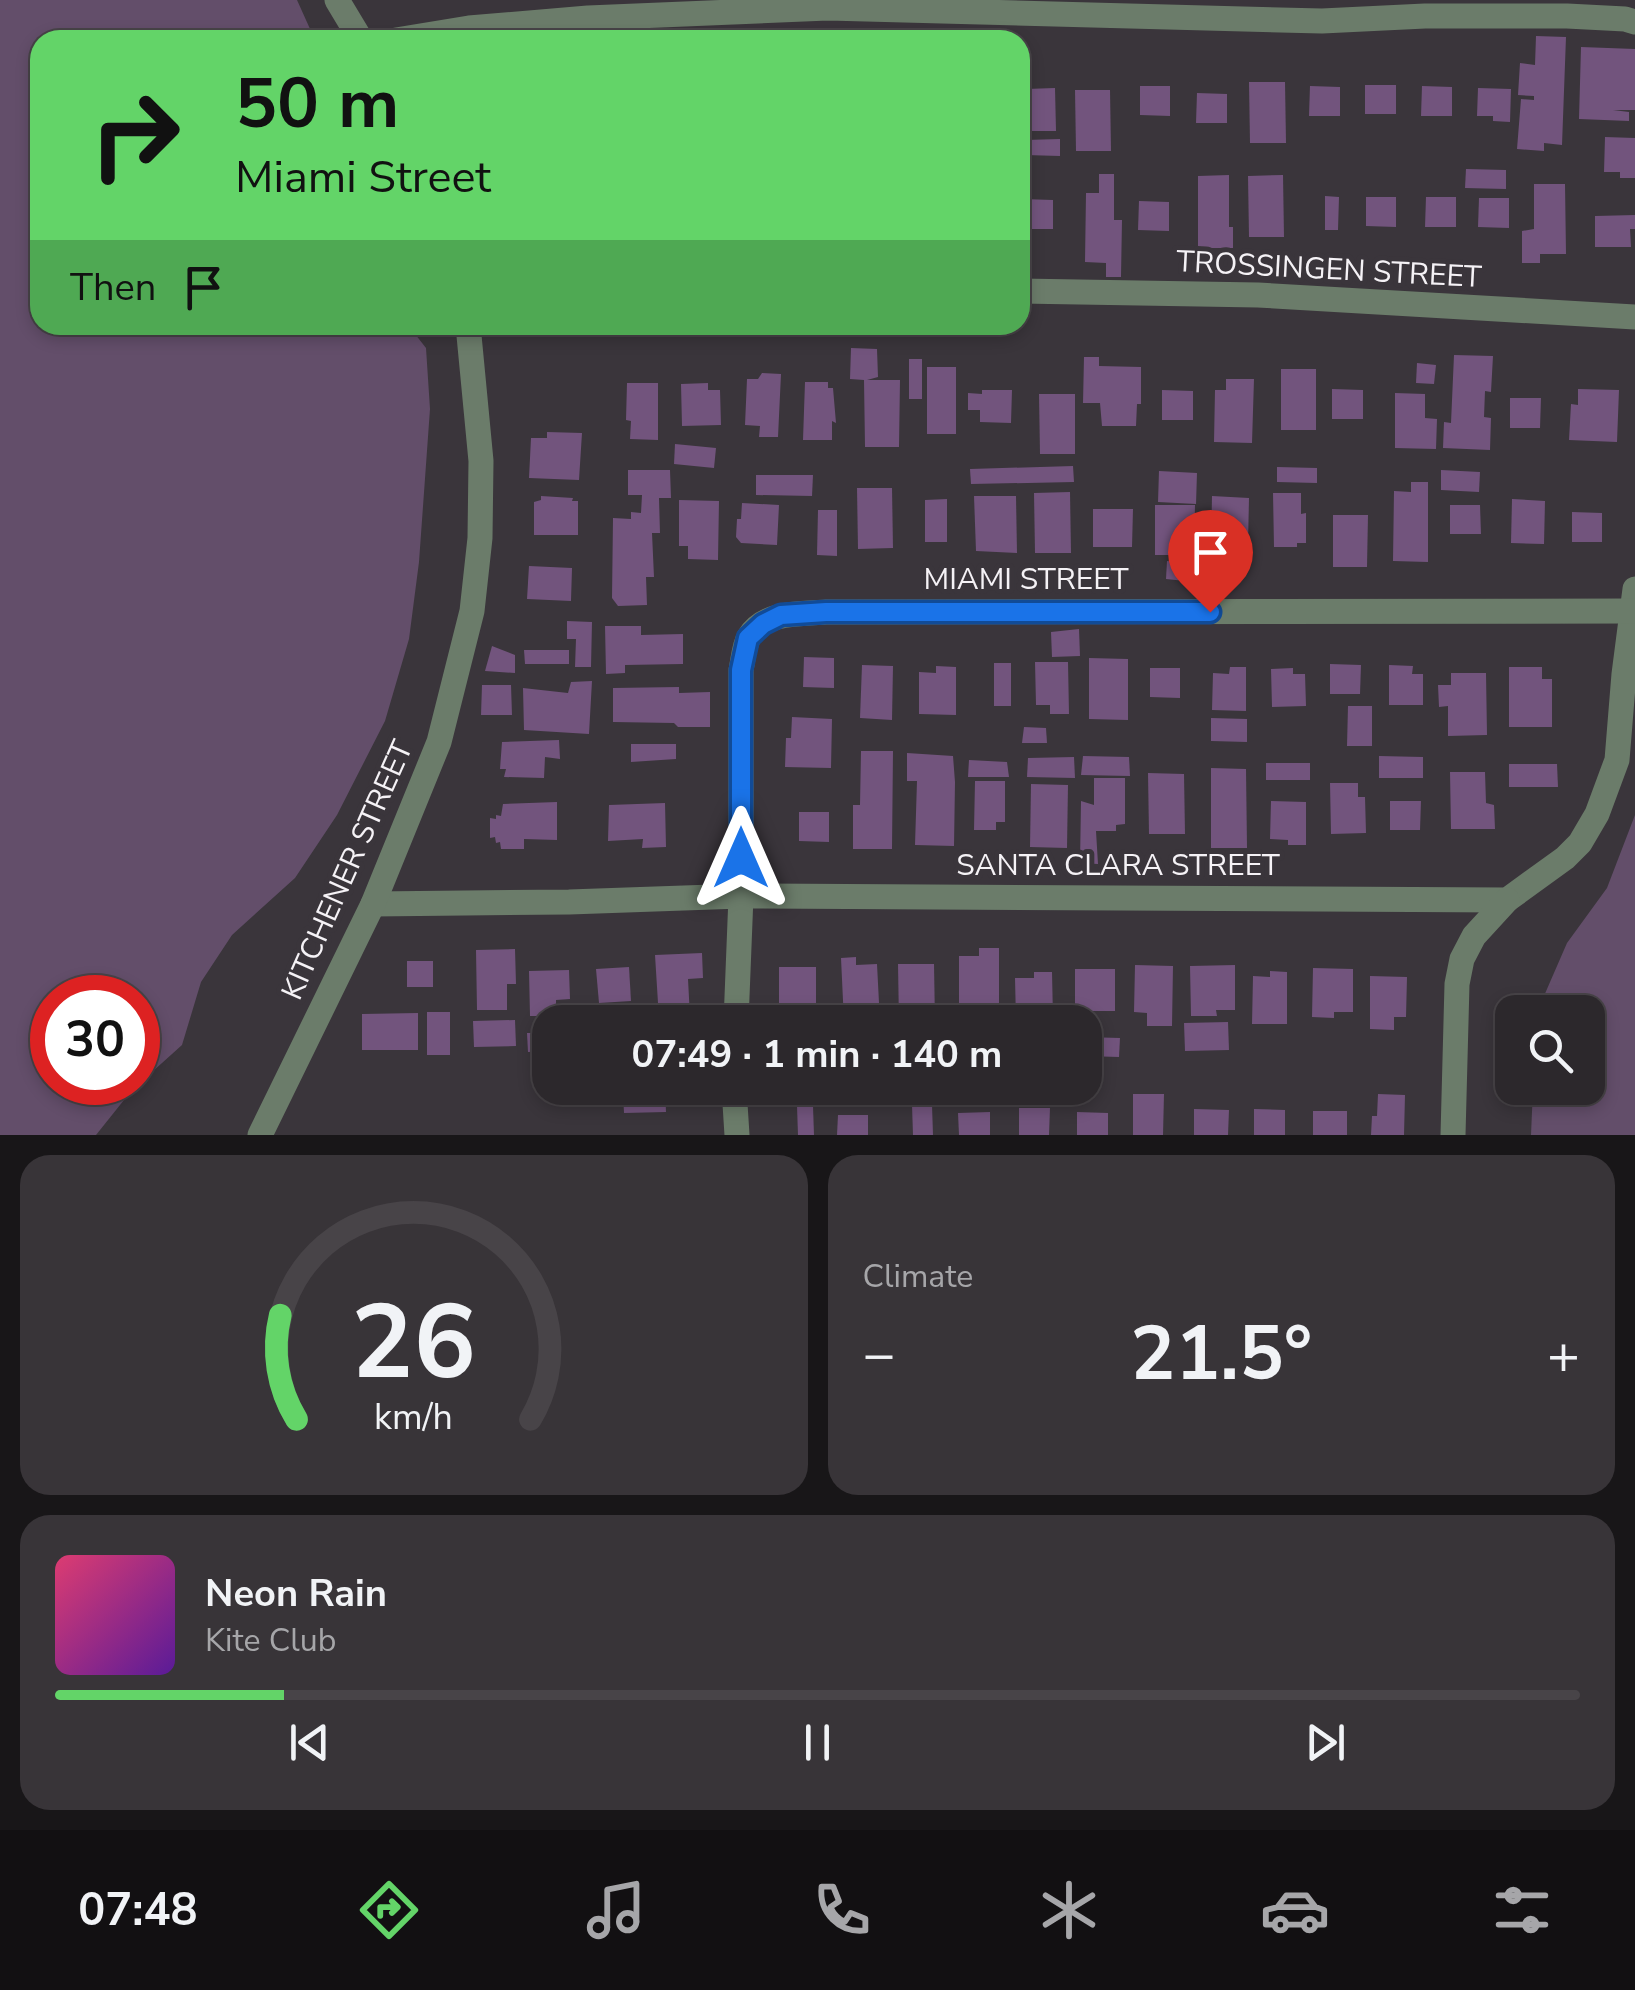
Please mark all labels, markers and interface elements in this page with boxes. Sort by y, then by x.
text: 50 m [235,56,399,152]
icon: right [70,70,200,200]
text: Miami Street [235,147,491,208]
street label: TROSSINGEN STREET [1175,241,1483,298]
icon: arrive [176,260,231,315]
text: Then [70,262,156,313]
pin [1168,510,1253,613]
icon: arrive [1183,525,1238,580]
street label: MIAMI STREET [923,559,1129,600]
street label: KITCHENER STREET [272,734,423,1006]
position arrow [689,806,793,910]
street label: SANTA CLARA STREET [956,845,1280,886]
speed limit sign: 30 [30,975,160,1105]
map controls [1495,995,1605,1105]
button: search [1495,995,1605,1105]
text: 07:49 · 1 min · 140 m [632,1029,1002,1080]
text: Climate [863,1255,973,1298]
text: 26 [351,1272,476,1414]
text: 21.5° [1130,1303,1312,1405]
text: − [863,1317,896,1392]
text: + [1547,1317,1580,1392]
text: km/h [374,1393,453,1442]
text: Neon Rain [205,1568,387,1619]
text: Kite Club [205,1619,336,1662]
icon: previous [282,1715,337,1770]
icon: pause [790,1715,845,1770]
icon: next [1298,1715,1353,1770]
icon: directions [354,1875,424,1945]
icon: music [581,1875,651,1945]
icon: phone [807,1875,877,1945]
icon: climate [1034,1875,1104,1945]
icon: car [1260,1875,1330,1945]
icon: filters [1487,1875,1557,1945]
text: 07:48 [78,1880,197,1941]

